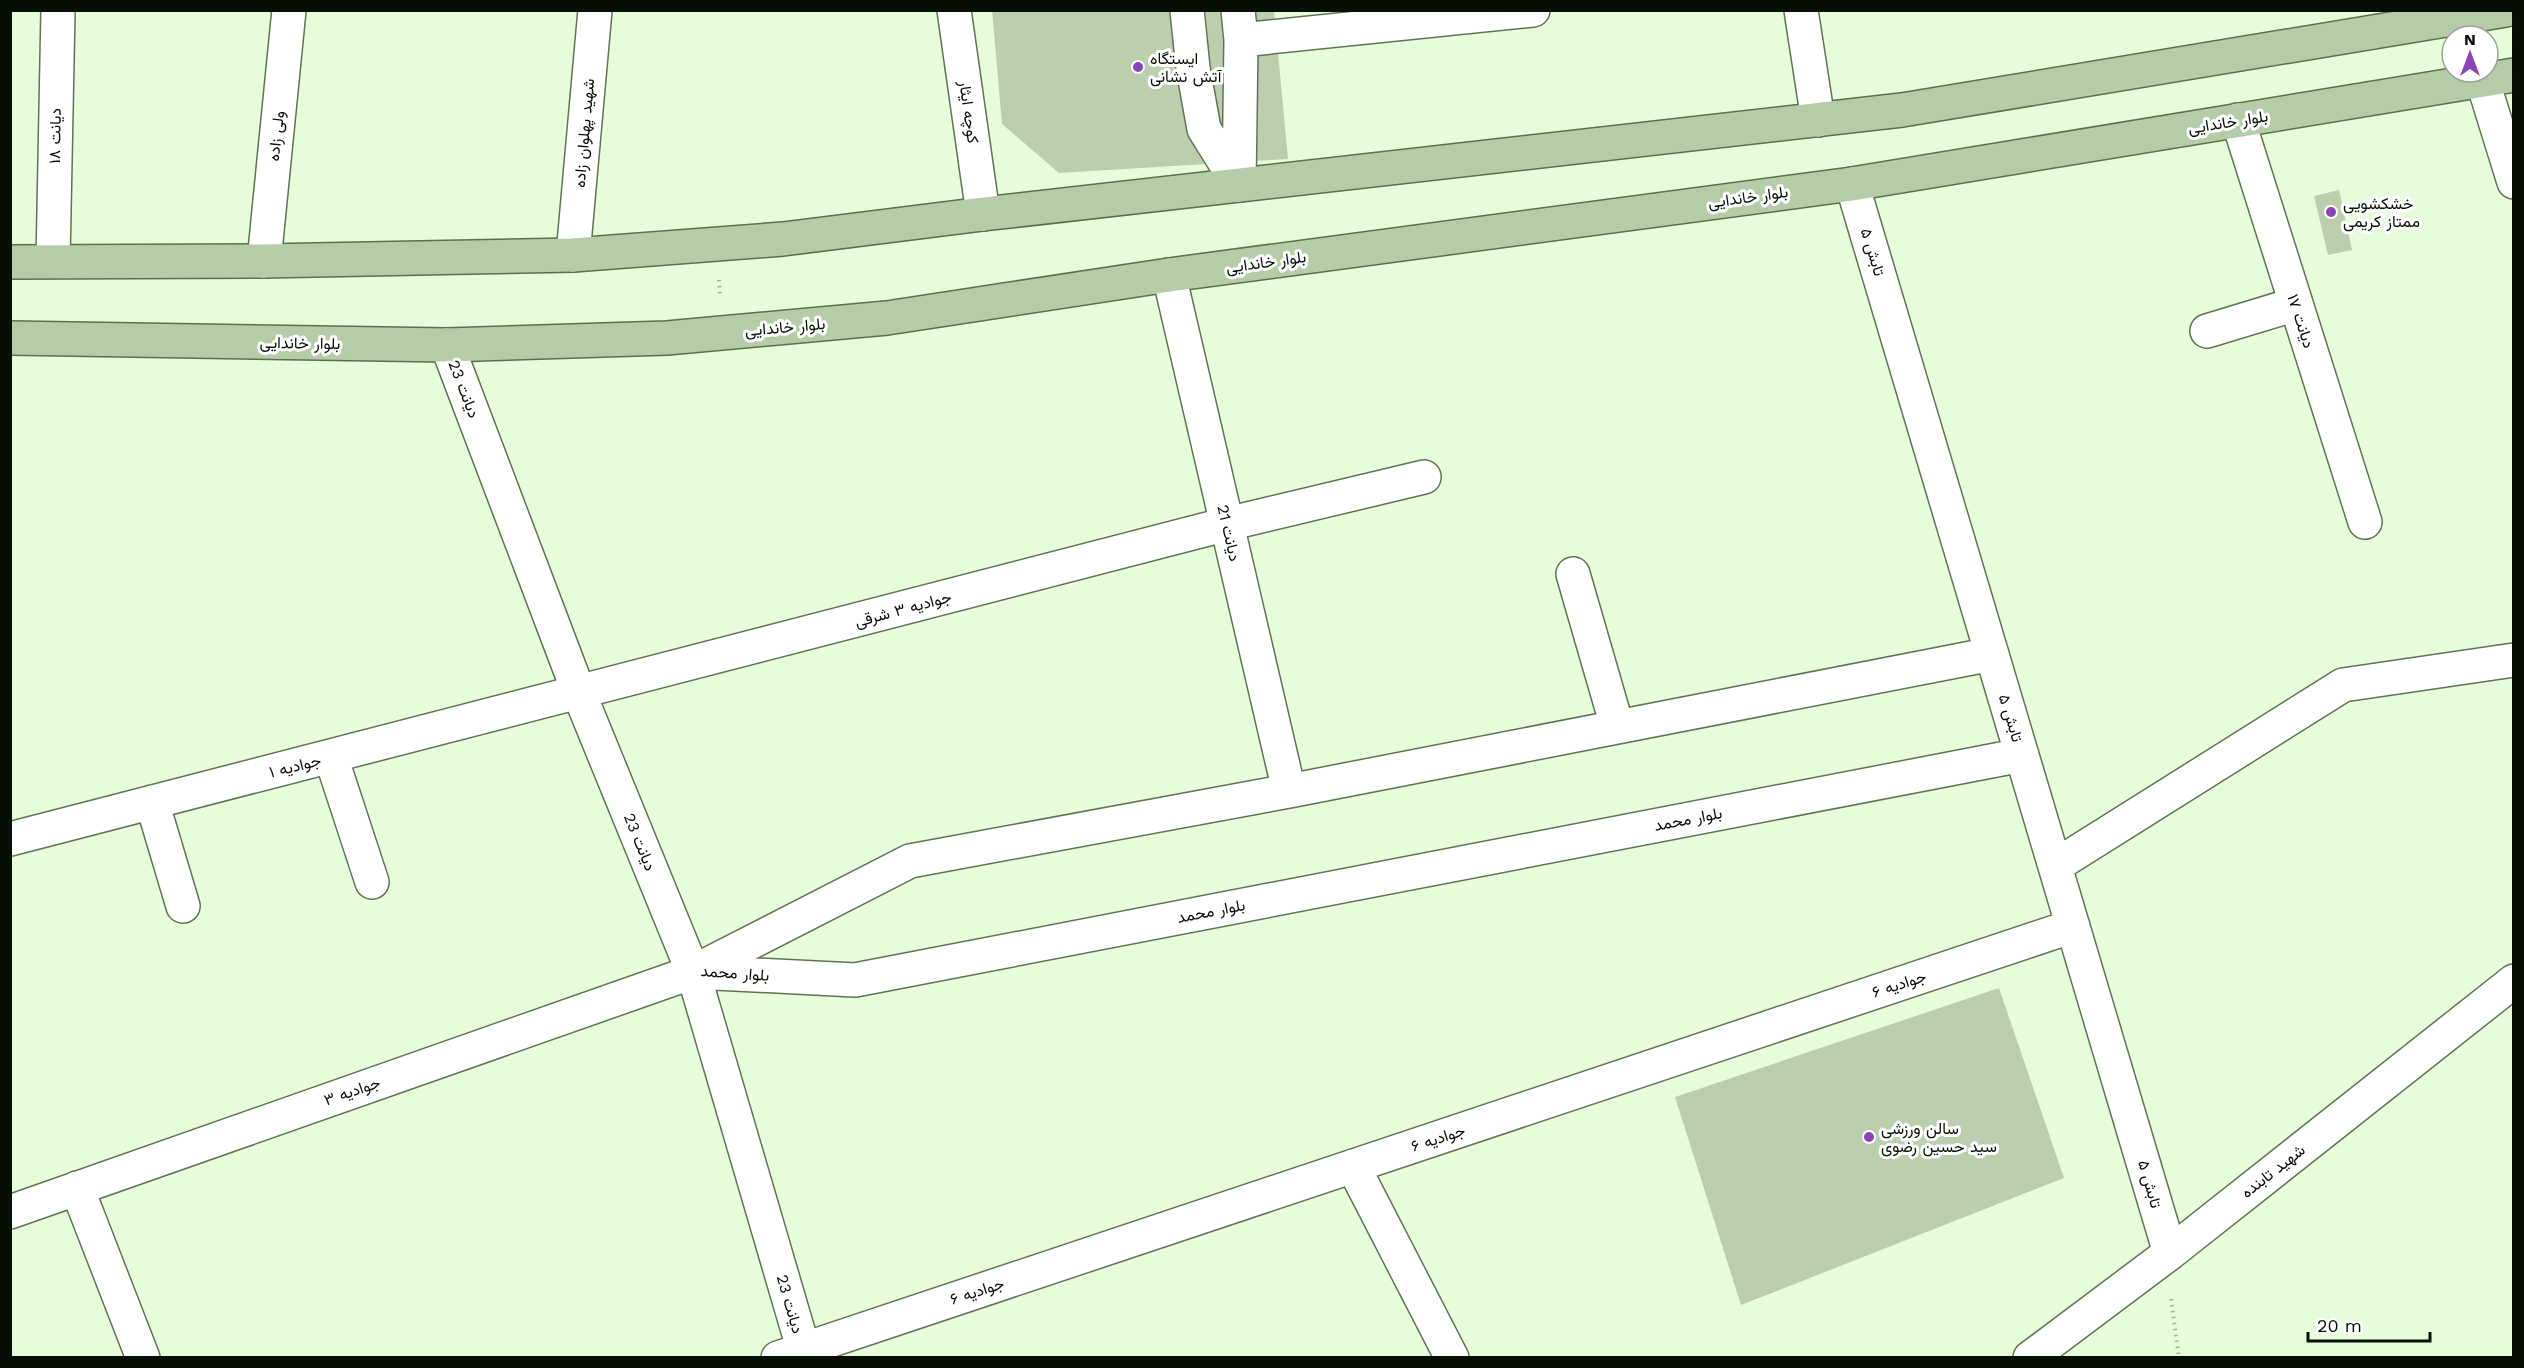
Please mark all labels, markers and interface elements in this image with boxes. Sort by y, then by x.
north arrow [2440,24,2500,84]
text: N [2464,30,2476,49]
place label: ایستگاه آتش نشانی [1150,49,1223,87]
marker: ایستگاه آتش نشانی [1131,60,1145,74]
street label: شهید پهلوان زاده [570,78,600,189]
street label: کوچه ایثار [953,78,983,145]
street label: بلوار خاندایی [2187,106,2270,139]
street label: دیانت ۱۸ [45,108,65,164]
street label: ولی زاده [264,110,289,162]
street label: بلوار خاندایی [1707,182,1789,213]
place label: خشکشویی ممتاز کریمی [2343,194,2420,232]
marker: خشکشویی ممتاز کریمی [2324,205,2338,219]
street label: تابش ۵ [1856,226,1889,278]
street label: بلوار خاندایی [1225,247,1307,278]
street label: دیانت ۱۷ [2283,292,2319,350]
street label: بلوار خاندایی [744,314,826,341]
street label: بلوار خاندایی [259,333,341,354]
street label: دیانت 23 [444,357,484,421]
street label: دیانت 21 [1213,503,1245,563]
street label: جوادیه ۳ شرقی [853,587,954,632]
street label: تابش ۵ [1994,692,2027,744]
street label: جوادیه ۱ [267,750,323,783]
street label: بلوار محمد [1652,803,1724,836]
street label: دیانت 23 [620,810,660,874]
street label: بلوار محمد [1175,895,1247,928]
street label: بلوار محمد [700,961,770,986]
street label: جوادیه ۶ [1870,966,1929,1003]
street label: جوادیه ۳ [321,1072,383,1110]
place label: سالن ورزشی سید حسین رضوی [1881,1119,1997,1157]
street label: جوادیه ۶ [1409,1120,1468,1157]
marker: سالن ورزشی سید حسین رضوی [1862,1130,1876,1144]
street label: شهید تابنده [2237,1140,2309,1203]
street label: تابش ۵ [2133,1158,2166,1210]
street label: دیانت 23 [773,1272,807,1336]
street label: جوادیه ۶ [948,1273,1007,1310]
scale bar [2308,1305,2430,1343]
text: 20 m [2317,1315,2362,1336]

